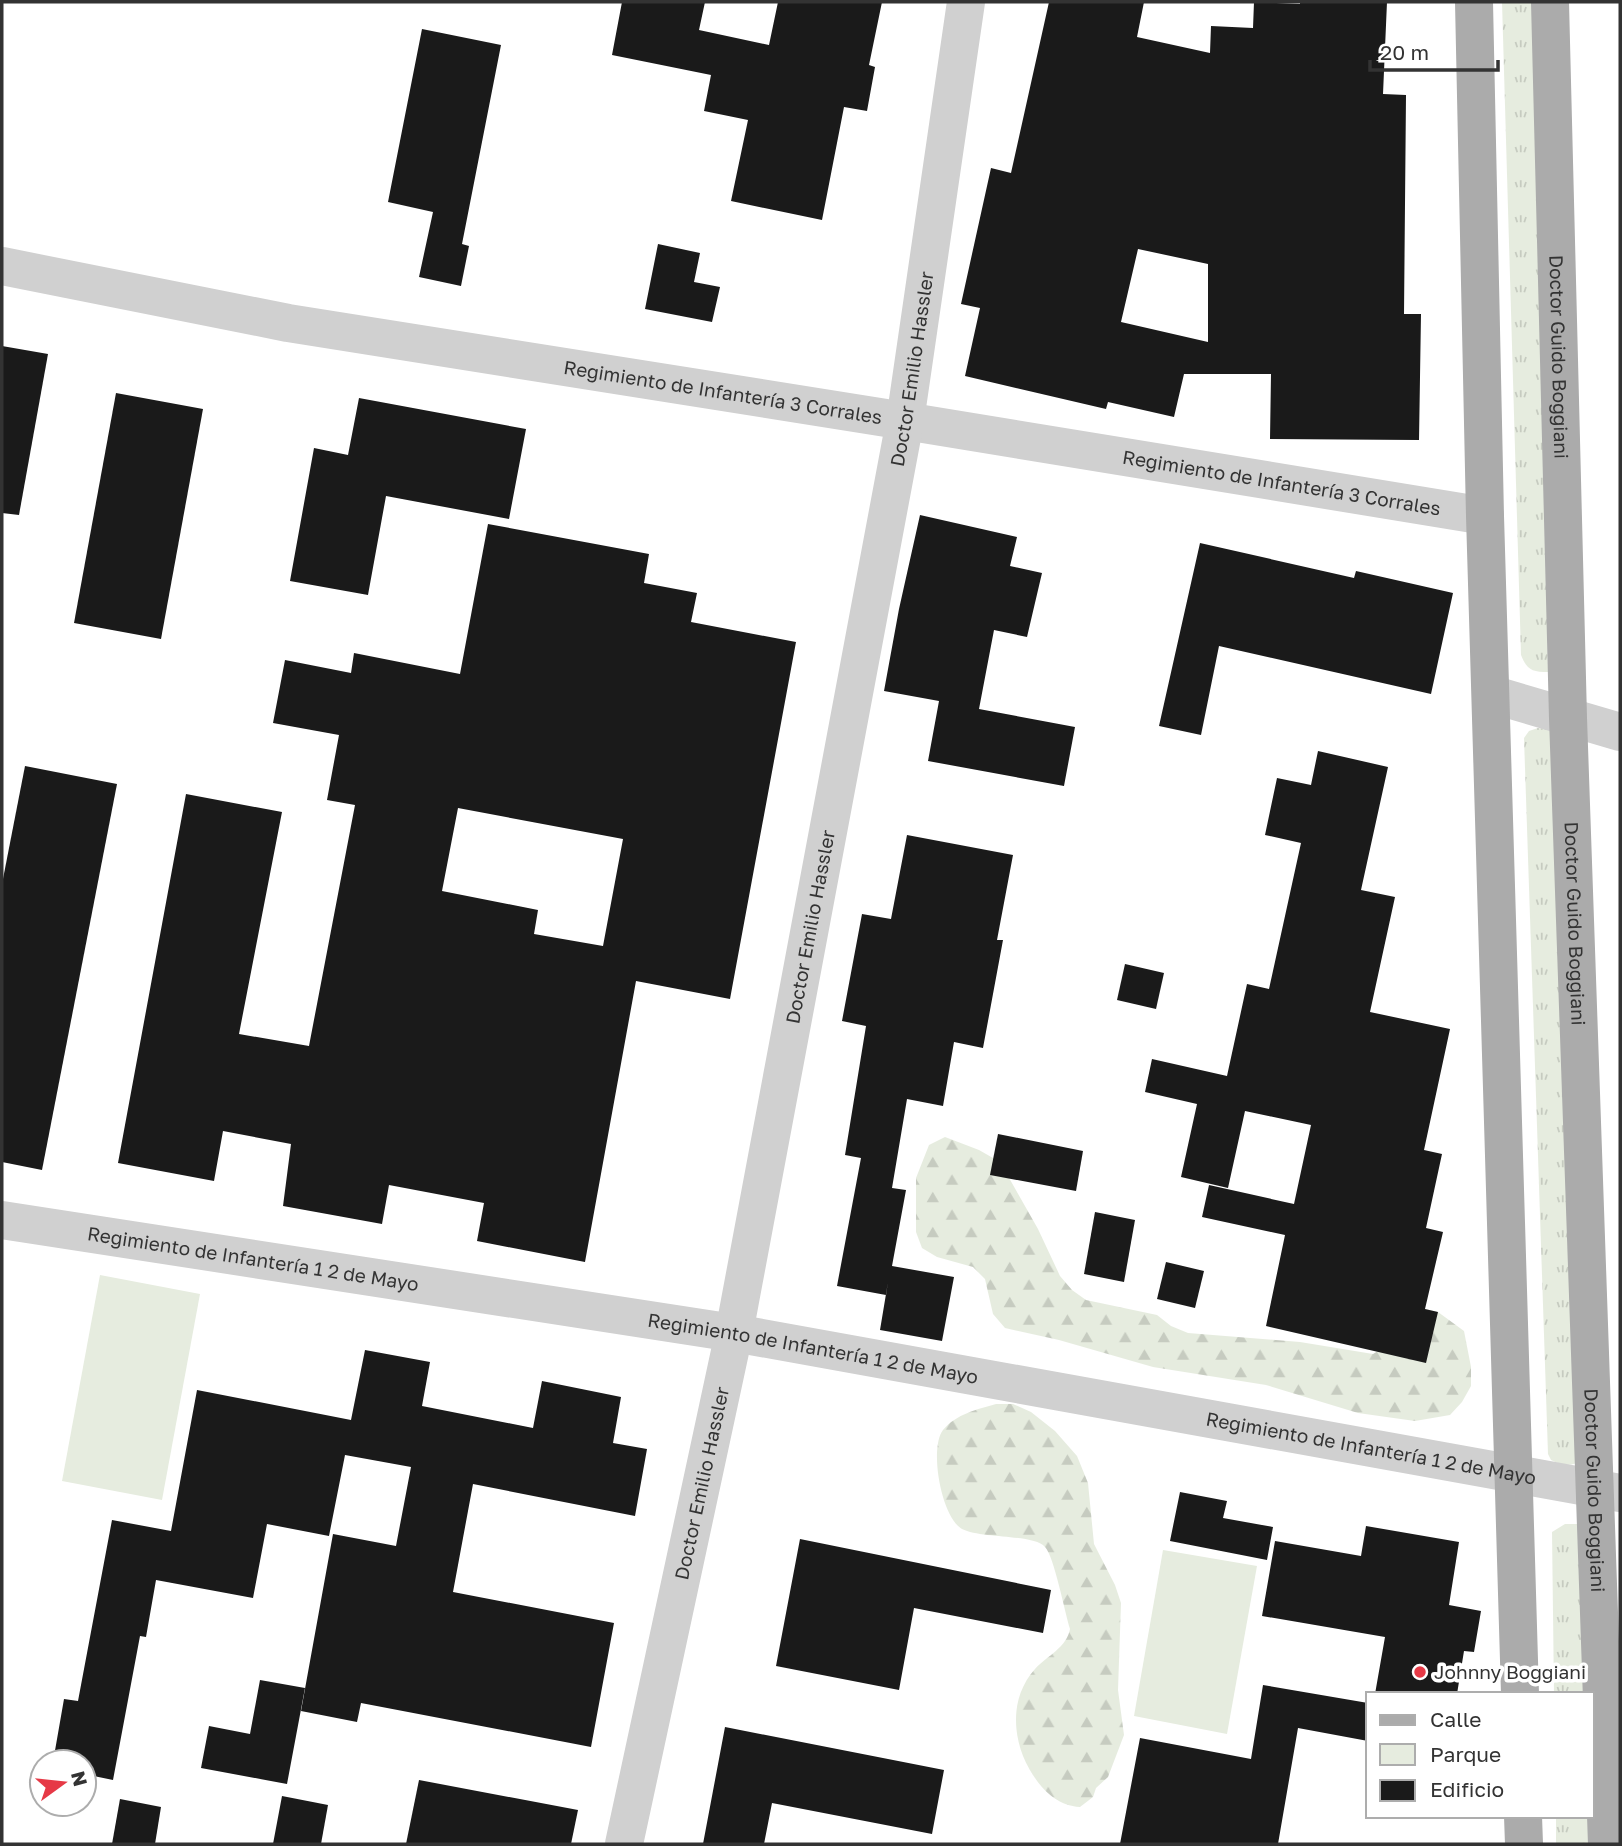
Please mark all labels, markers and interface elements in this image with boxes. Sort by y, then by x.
scale bar [1370,28,1498,72]
text: 20 m [1380,39,1429,65]
street label: Doctor Guido Boggiani [1545,254,1573,459]
street label: Doctor Emilio Hassler [885,269,938,468]
street label: Regimiento de Infantería 3 Corrales [562,355,884,428]
street label: Regimiento de Infantería 3 Corrales [1121,445,1442,520]
street label: Doctor Guido Boggiani [1561,821,1591,1026]
street label: Doctor Emilio Hassler [780,827,839,1026]
street label: Regimiento de Infantería 1 2 de Mayo [86,1221,420,1295]
street label: Regimiento de Infantería 1 2 de Mayo [646,1308,980,1388]
street label: Doctor Emilio Hassler [669,1384,733,1582]
street label: Doctor Guido Boggiani [1580,1388,1610,1593]
street label: Regimiento de Infantería 1 2 de Mayo [1204,1406,1538,1489]
place label: Johnny Boggiani [1434,1660,1586,1683]
marker: Johnny Boggiani [1412,1664,1428,1680]
legend [1366,1692,1594,1818]
text: Calle [1430,1706,1482,1732]
text: Parque [1430,1741,1501,1767]
north arrow [28,1748,98,1818]
text: N [67,1769,93,1788]
text: Edificio [1430,1776,1504,1802]

